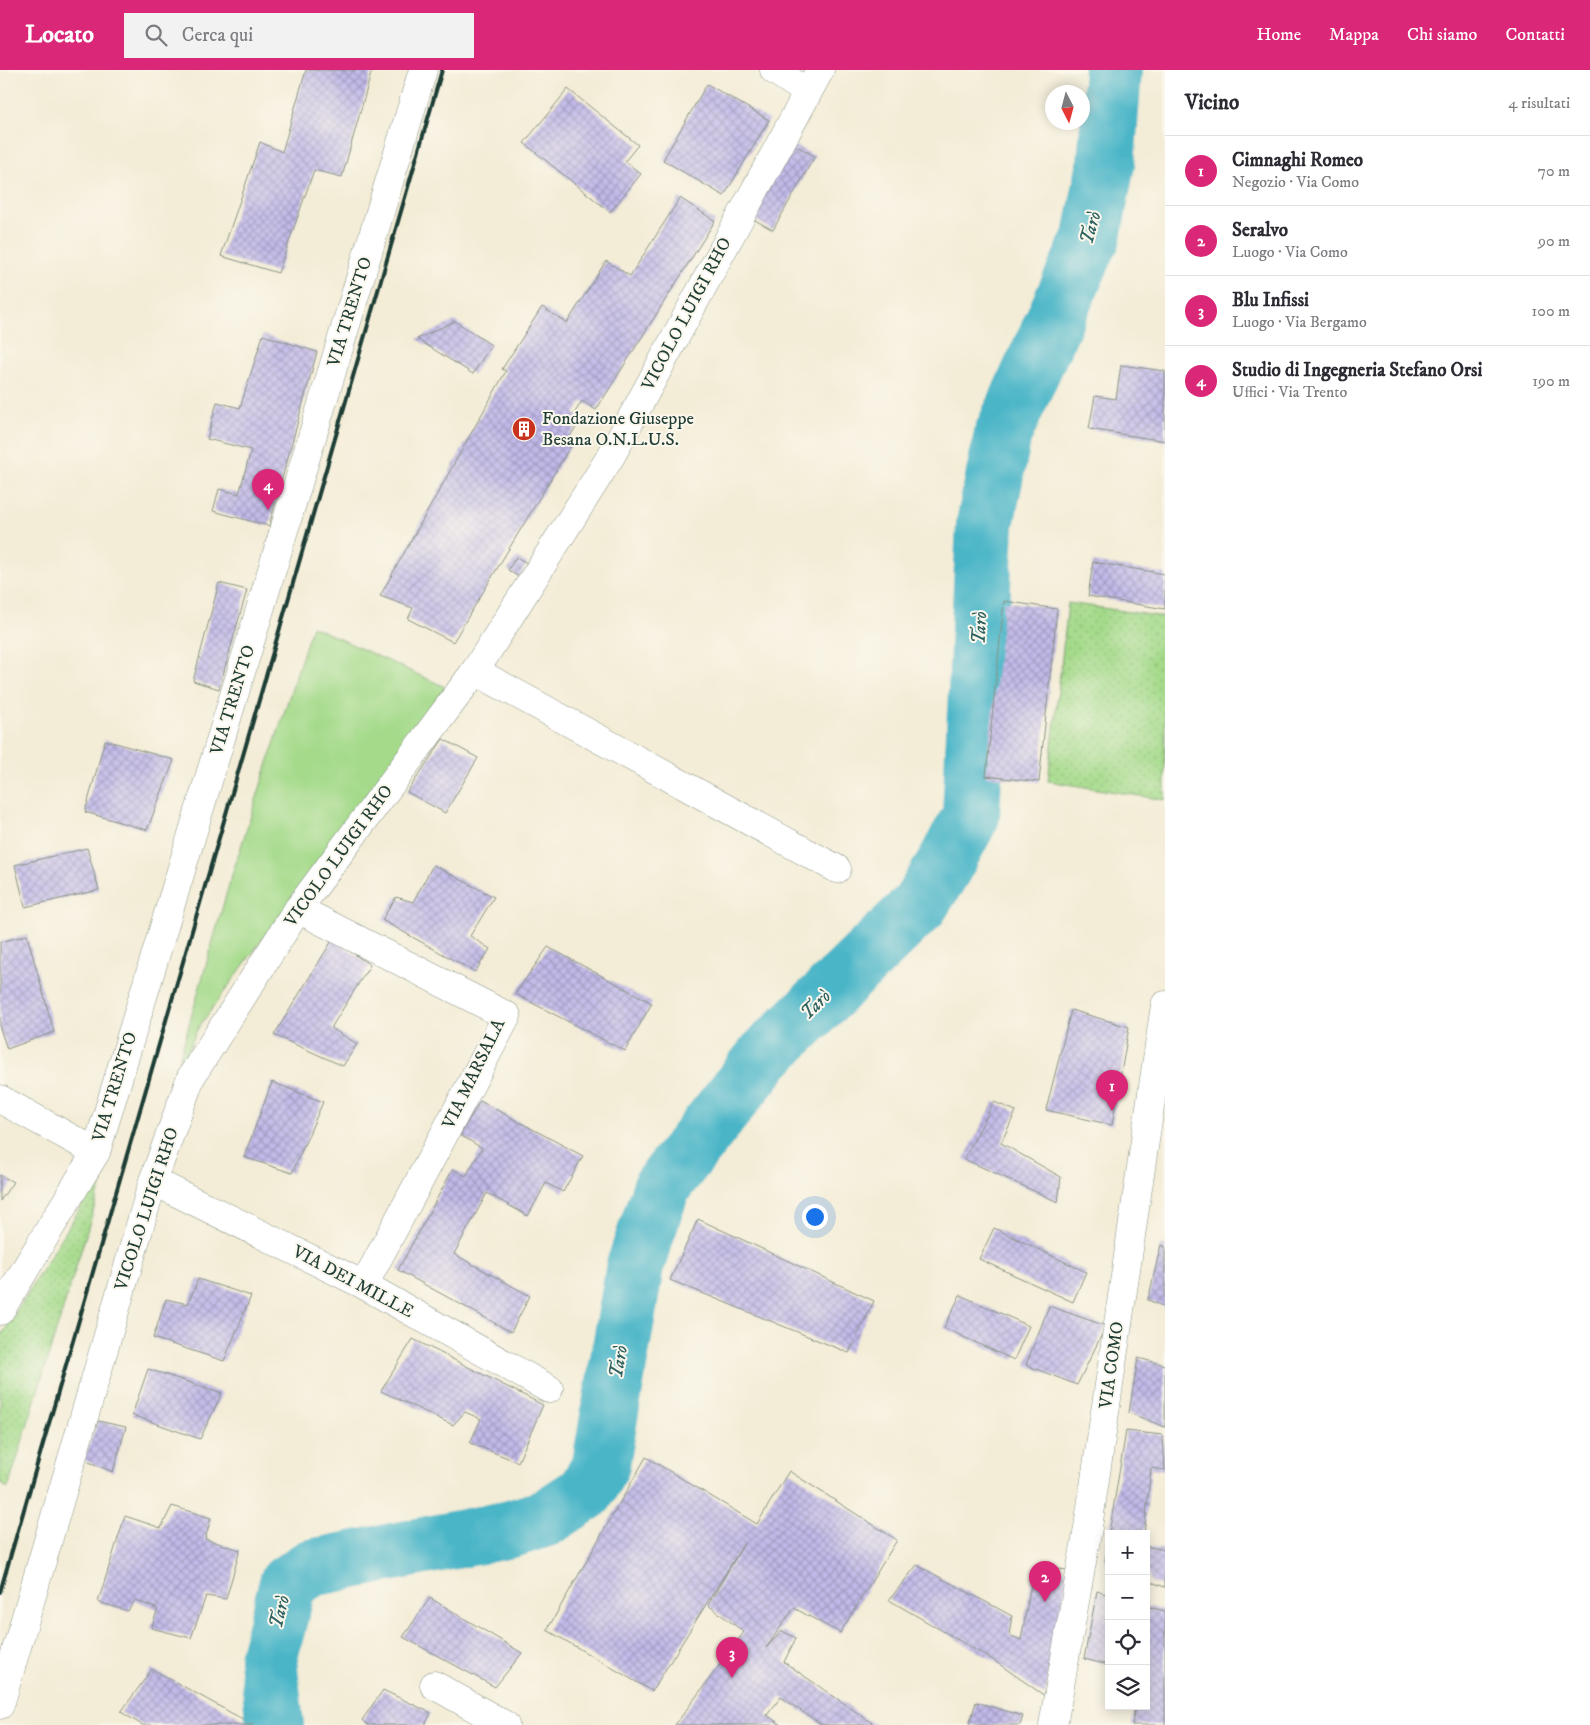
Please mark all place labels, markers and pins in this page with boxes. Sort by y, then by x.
place label: Fondazione Giuseppe Besana O.N.L.U.S. [542,408,694,451]
building icon: Fondazione Giuseppe Besana O.N.L.U.S. [511,416,537,442]
pin: 4 [252,469,284,510]
pin: 1 [1096,1070,1128,1111]
pin: 2 [1029,1561,1061,1602]
pin: 3 [716,1637,748,1678]

